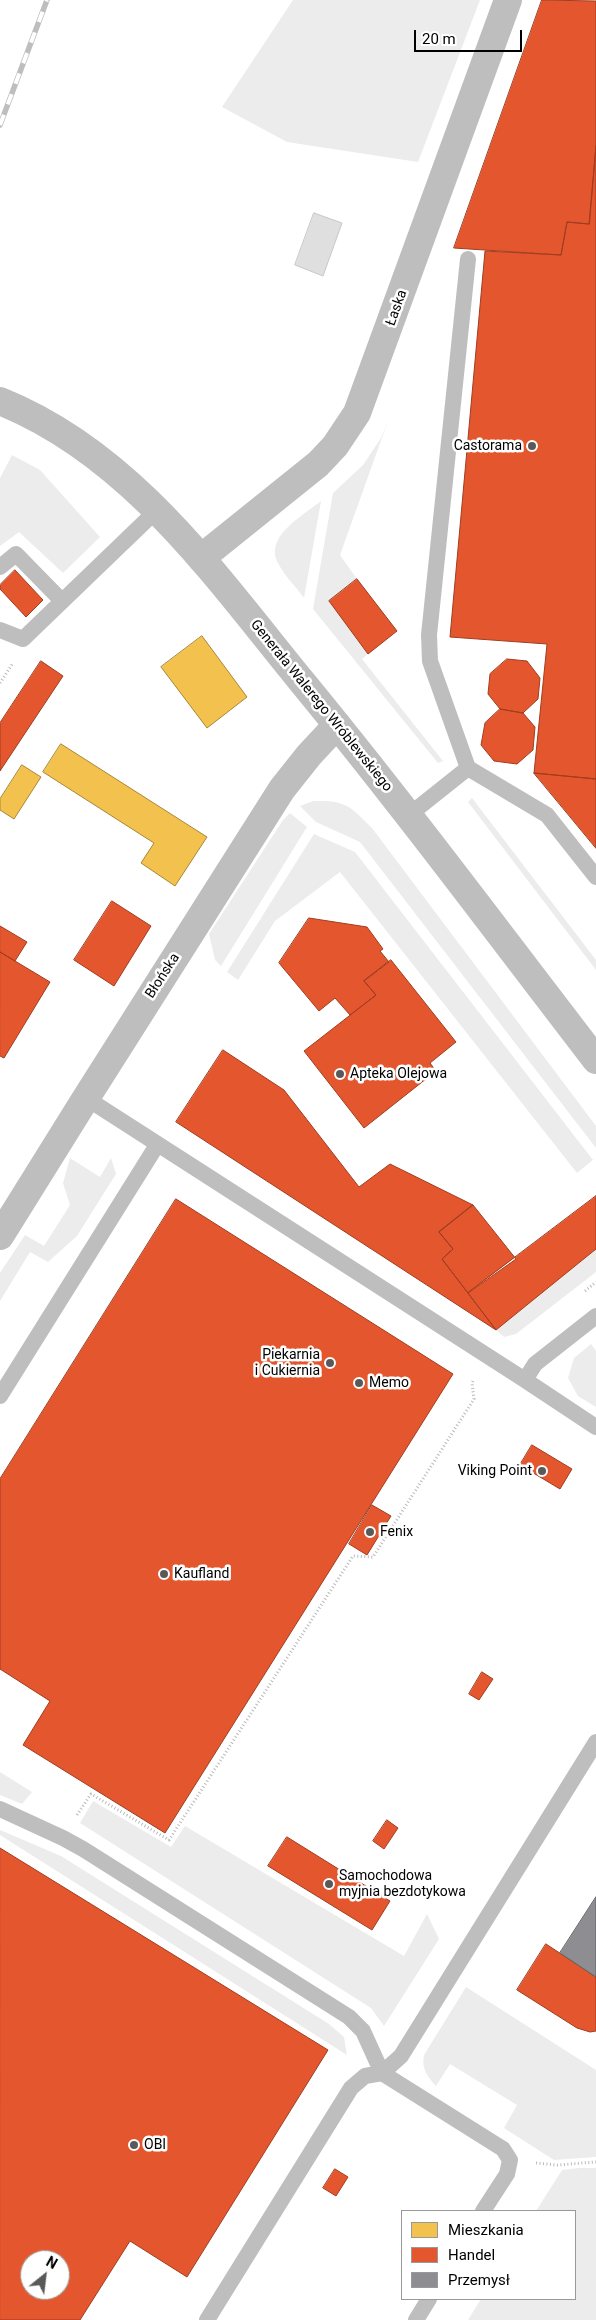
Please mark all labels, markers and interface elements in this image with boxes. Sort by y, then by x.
scale bar [416,20,524,52]
text: 20 m [422,30,456,48]
street label: Łaska [383,288,411,328]
place label: Castorama [454,438,522,454]
marker: Castorama [526,440,538,452]
street label: Generała Walerego Wróblewskiego [246,617,396,795]
street label: Błońska [142,950,184,1002]
place label: Apteka Olejowa [350,1066,447,1082]
marker: Apteka Olejowa [334,1068,346,1080]
place label: Piekarnia i Cukiernia [255,1347,320,1380]
marker: Piekarnia i Cukiernia [324,1357,336,1369]
place label: Memo [369,1375,409,1391]
marker: Memo [353,1377,365,1389]
place label: Viking Point [458,1463,532,1479]
marker: Viking Point [536,1465,548,1477]
place label: Fenix [380,1524,413,1540]
marker: Fenix [364,1526,376,1538]
place label: Kaufland [174,1566,229,1582]
marker: Kaufland [158,1568,170,1580]
place label: Samochodowa myjnia bezdotykowa [339,1868,466,1900]
marker: Samochodowa myjnia bezdotykowa [323,1878,335,1890]
place label: OBI [144,2137,166,2153]
marker: OBI [128,2139,140,2151]
legend [401,2210,576,2300]
text: Mieszkania [448,2221,524,2239]
text: Handel [448,2246,495,2264]
north arrow [20,2250,70,2300]
text: N [44,2253,60,2272]
text: Przemysł [448,2271,510,2289]

